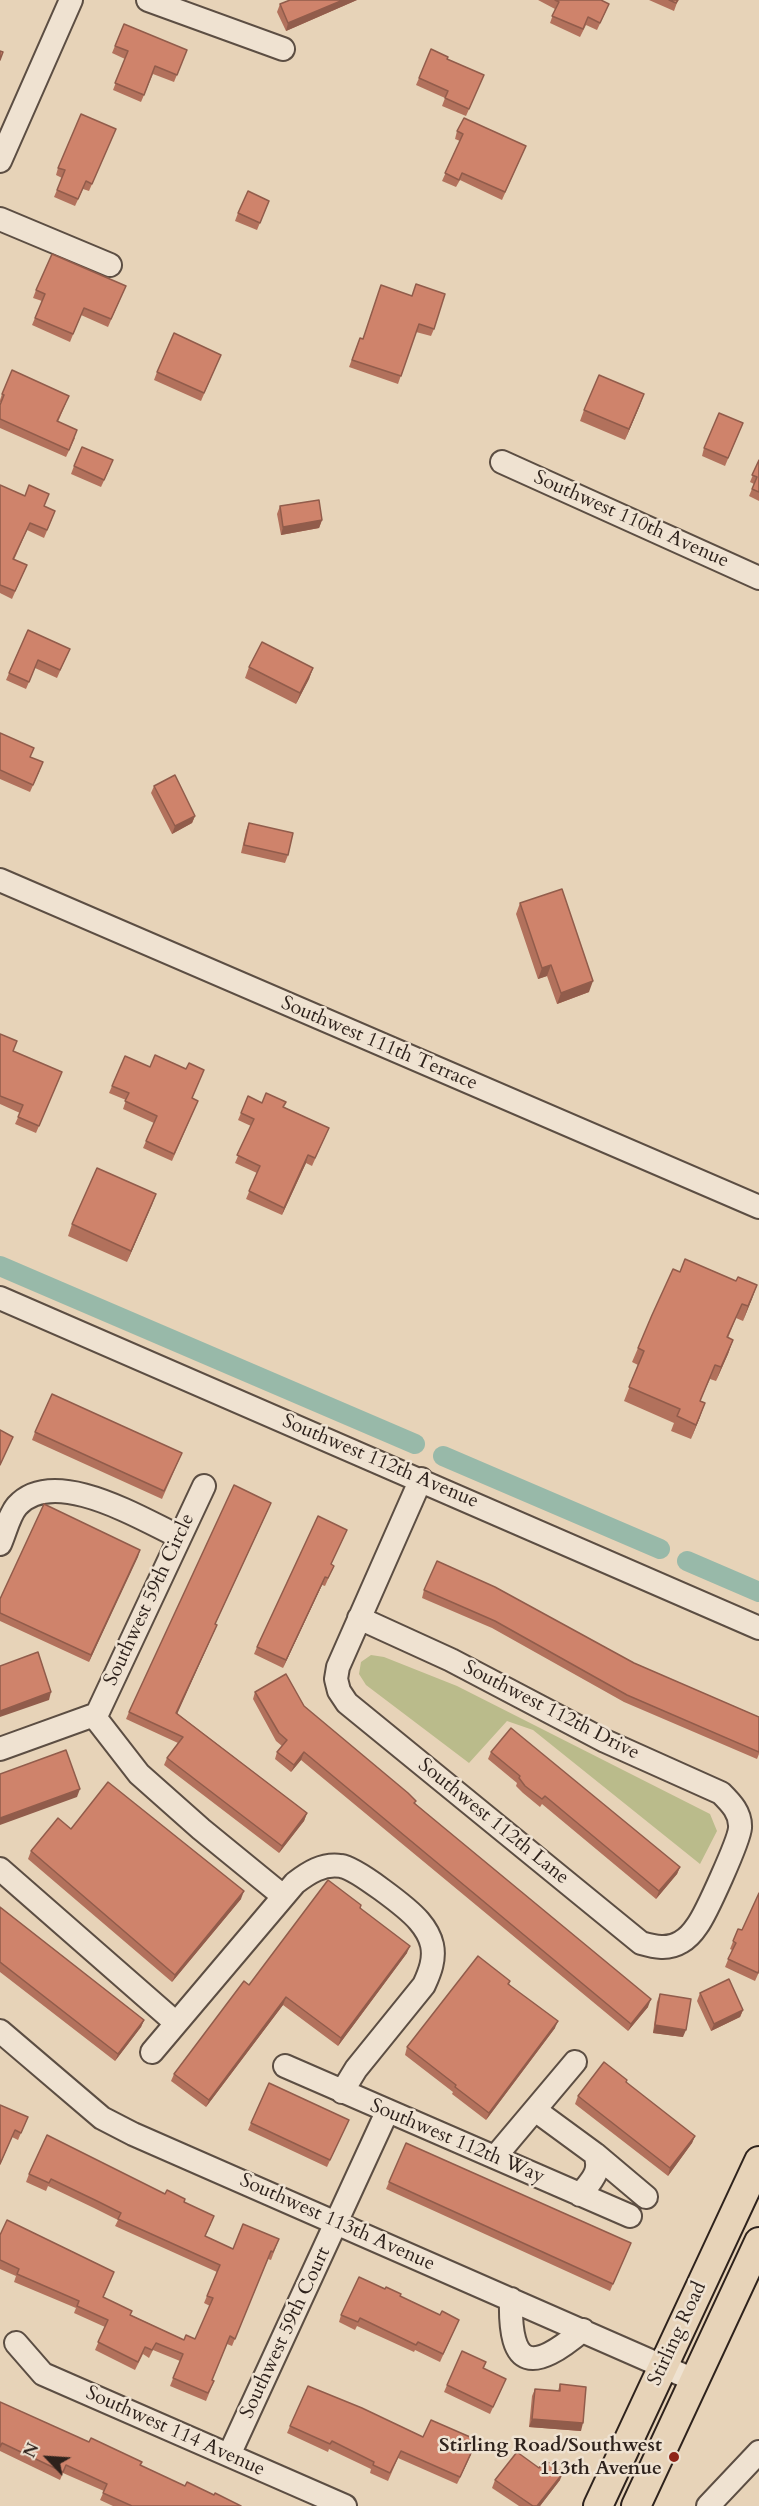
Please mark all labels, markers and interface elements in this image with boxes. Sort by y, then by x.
street label: Southwest 110th Avenue [530,466,732,574]
street label: Southwest 111th Terrace [277,992,481,1096]
street label: Southwest 112th Avenue [278,1410,482,1514]
street label: Southwest 59th Circle [100,1510,200,1690]
street label: Southwest 112th Drive [459,1656,643,1766]
street label: Southwest 112th Lane [413,1754,573,1890]
street label: Southwest 112th Way [366,2094,548,2190]
street label: Southwest 113th Avenue [236,2169,438,2277]
street label: Southwest 59th Court [236,2243,336,2423]
street label: Stirling Road [643,2278,713,2390]
street label: Southwest 114 Avenue [82,2382,268,2482]
north arrow [18,2428,78,2488]
place label: Stirling Road/Southwest 113th Avenue [439,2434,662,2481]
text: N [19,2439,45,2461]
marker: Stirling Road/Southwest 113th Avenue [667,2450,681,2464]

